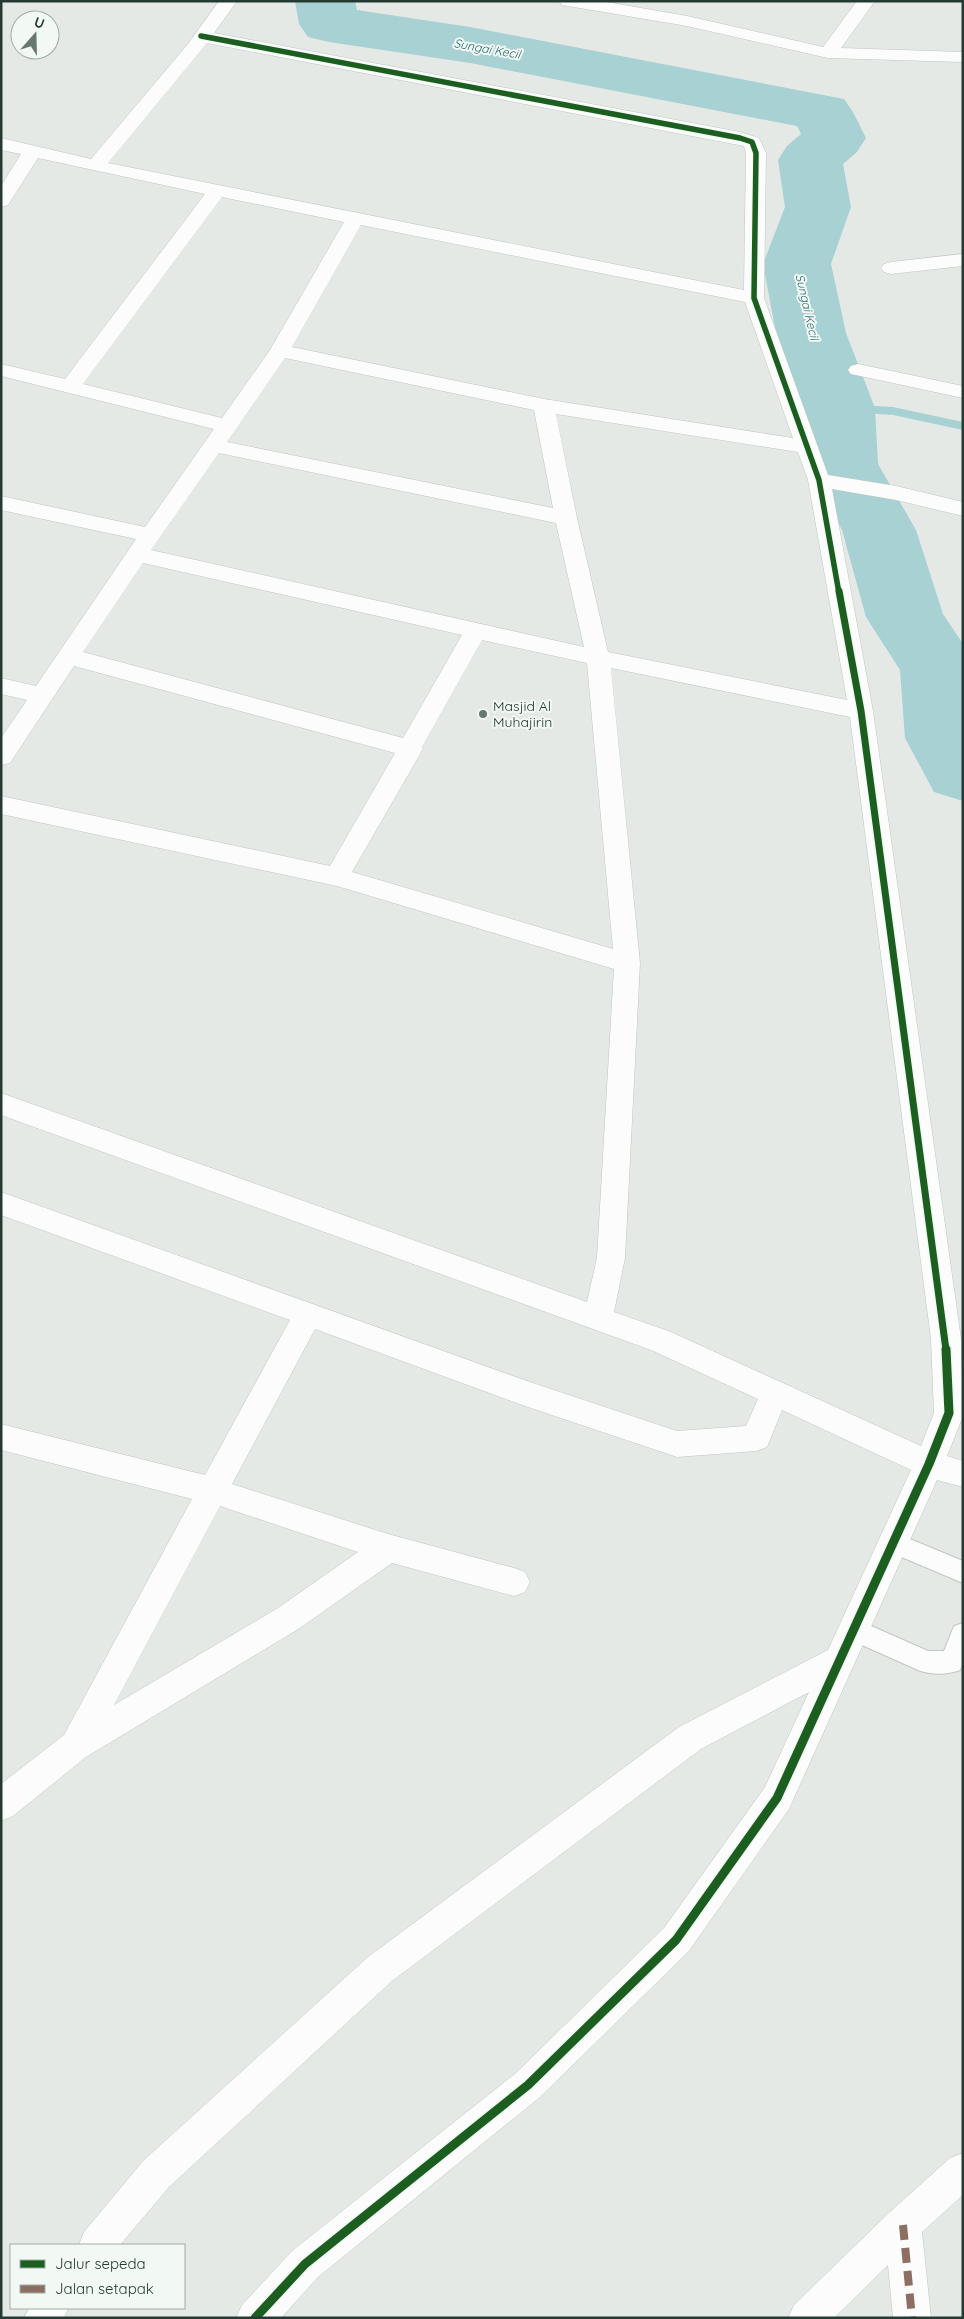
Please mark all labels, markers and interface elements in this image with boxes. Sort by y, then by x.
north arrow [10,10,60,60]
text: U [32,13,47,33]
water label: Sungai Kecil [453,35,523,62]
water label: Sungai Kecil [793,272,823,343]
place label: Masjid Al Muhajirin [493,697,552,731]
marker: Masjid Al Muhajirin [477,708,489,720]
legend [10,2244,185,2309]
text: Jalur sepeda [55,2254,146,2273]
text: Jalan setapak [55,2279,154,2298]

